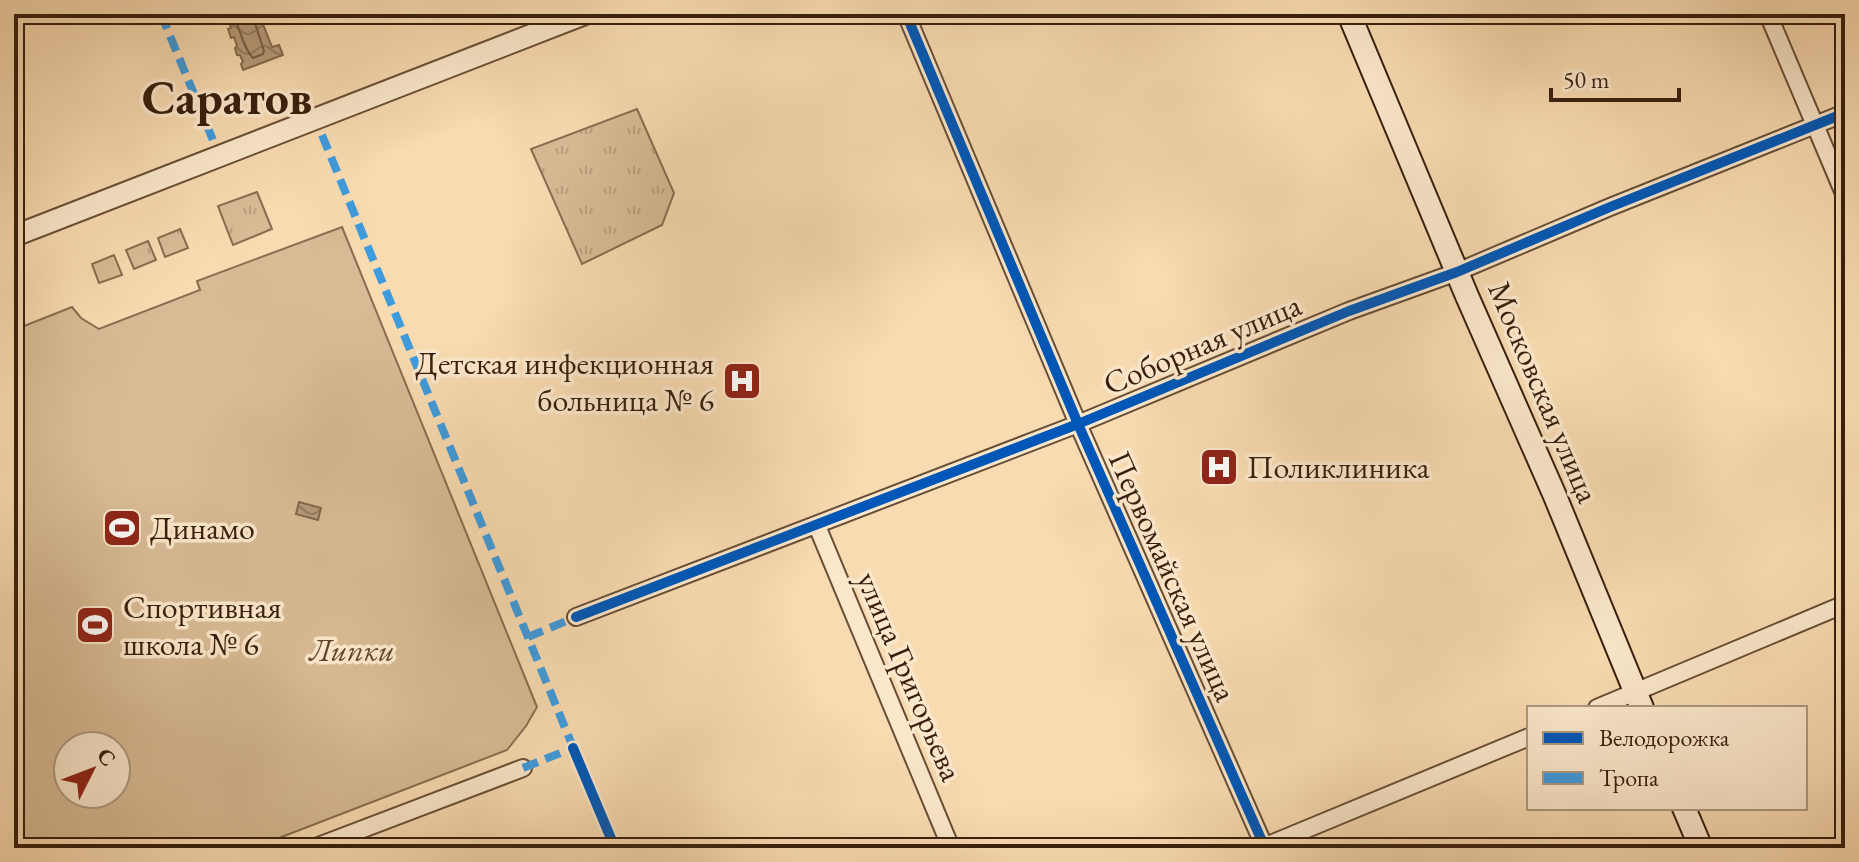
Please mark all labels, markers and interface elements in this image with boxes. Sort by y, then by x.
scale bar [1551,52,1679,102]
text: 50 m [1563,64,1610,95]
district label: Саратов [142,66,312,128]
street label: Московская улица [1479,275,1610,509]
street label: Соборная улица [1097,283,1308,405]
place label: Детская инфекционная больница № 6 [415,342,714,421]
hospital icon: Детская инфекционная больница № 6 [721,360,763,402]
street label: Первомайская улица [1099,444,1247,708]
hospital icon: Поликлиника [1198,446,1240,488]
place label: Поликлиника [1247,446,1430,488]
sports icon: Динамо [101,507,143,549]
place label: Динамо [150,507,255,549]
street label: улица Григорьева [847,565,973,787]
place label: Спортивная школа № 6 [123,586,282,665]
sports icon: Спортивная школа № 6 [74,604,116,646]
park label: Липки [307,629,395,671]
legend [1527,706,1807,810]
text: Велодорожка [1599,722,1730,753]
north arrow [52,730,132,810]
text: С [90,741,122,772]
text: Тропа [1599,762,1659,793]

